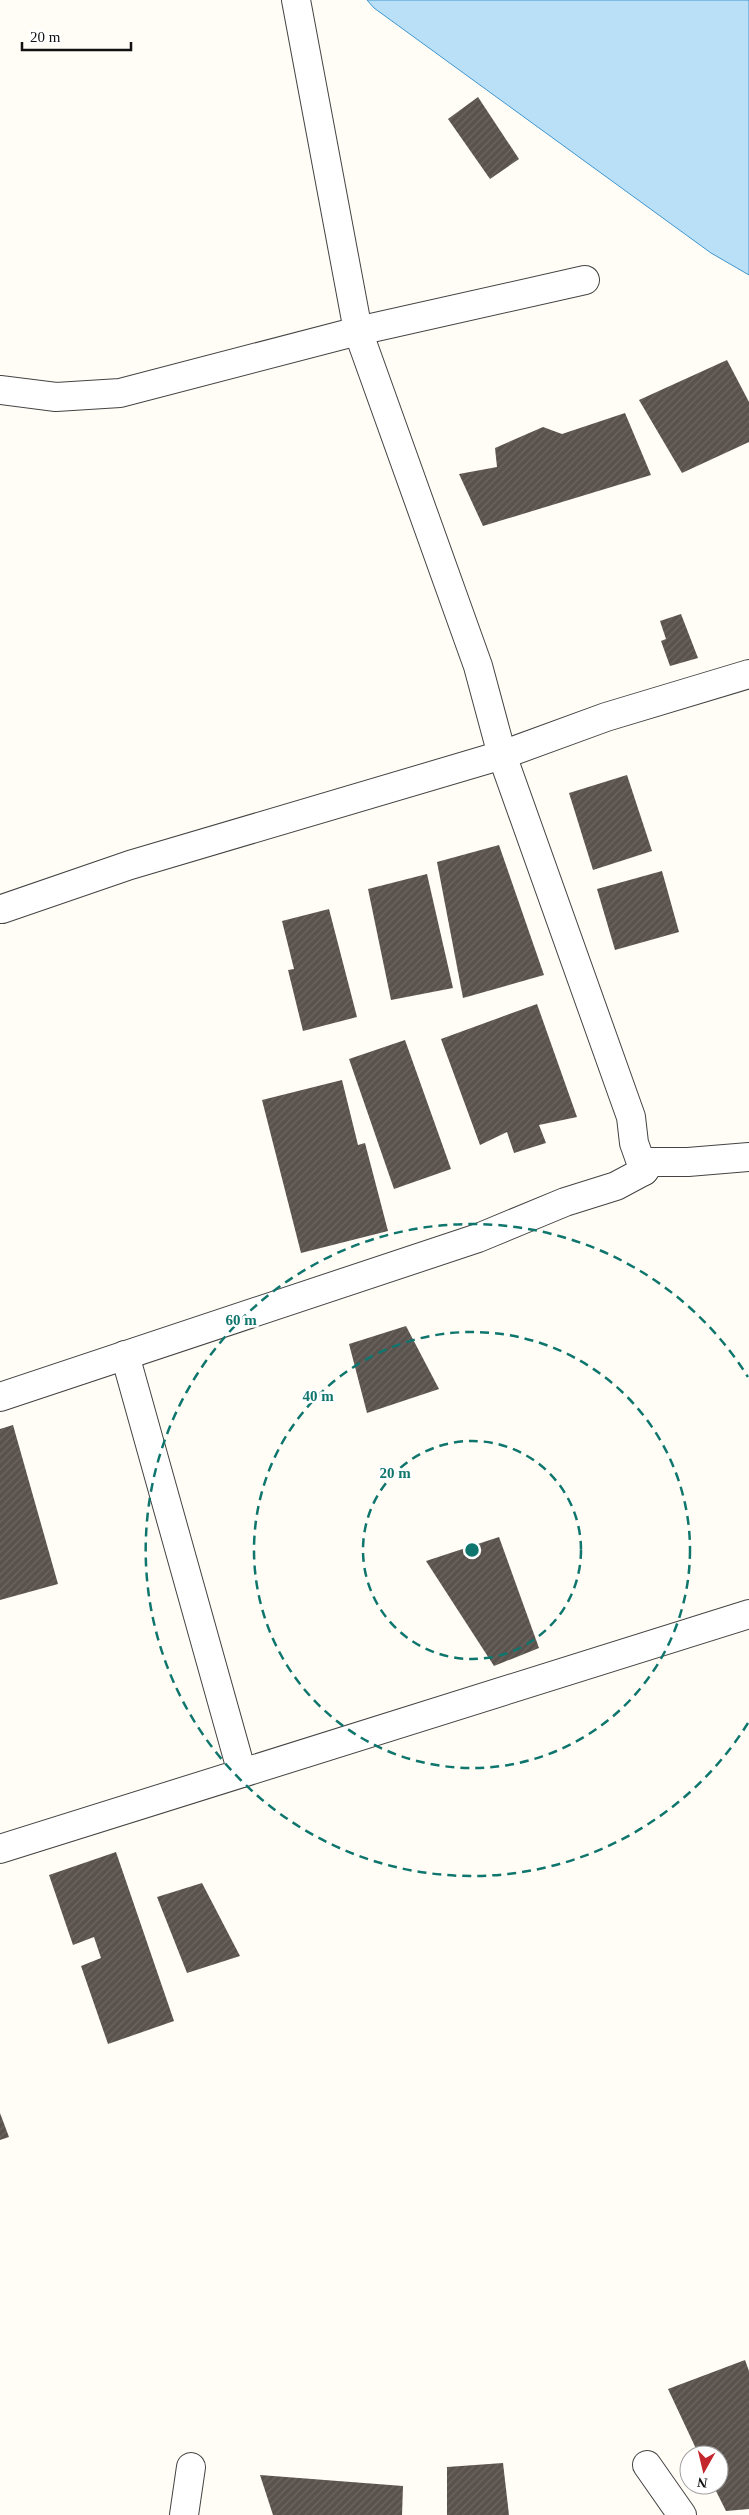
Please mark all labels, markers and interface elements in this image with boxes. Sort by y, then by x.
scale bar [22,20,131,52]
text: 20 m [30,29,61,45]
text: 60 m [225,1312,257,1328]
text: 40 m [302,1388,334,1404]
text: 20 m [379,1465,411,1481]
centre of rings [463,1541,481,1559]
north arrow [679,2445,729,2495]
text: N [696,2474,708,2491]

